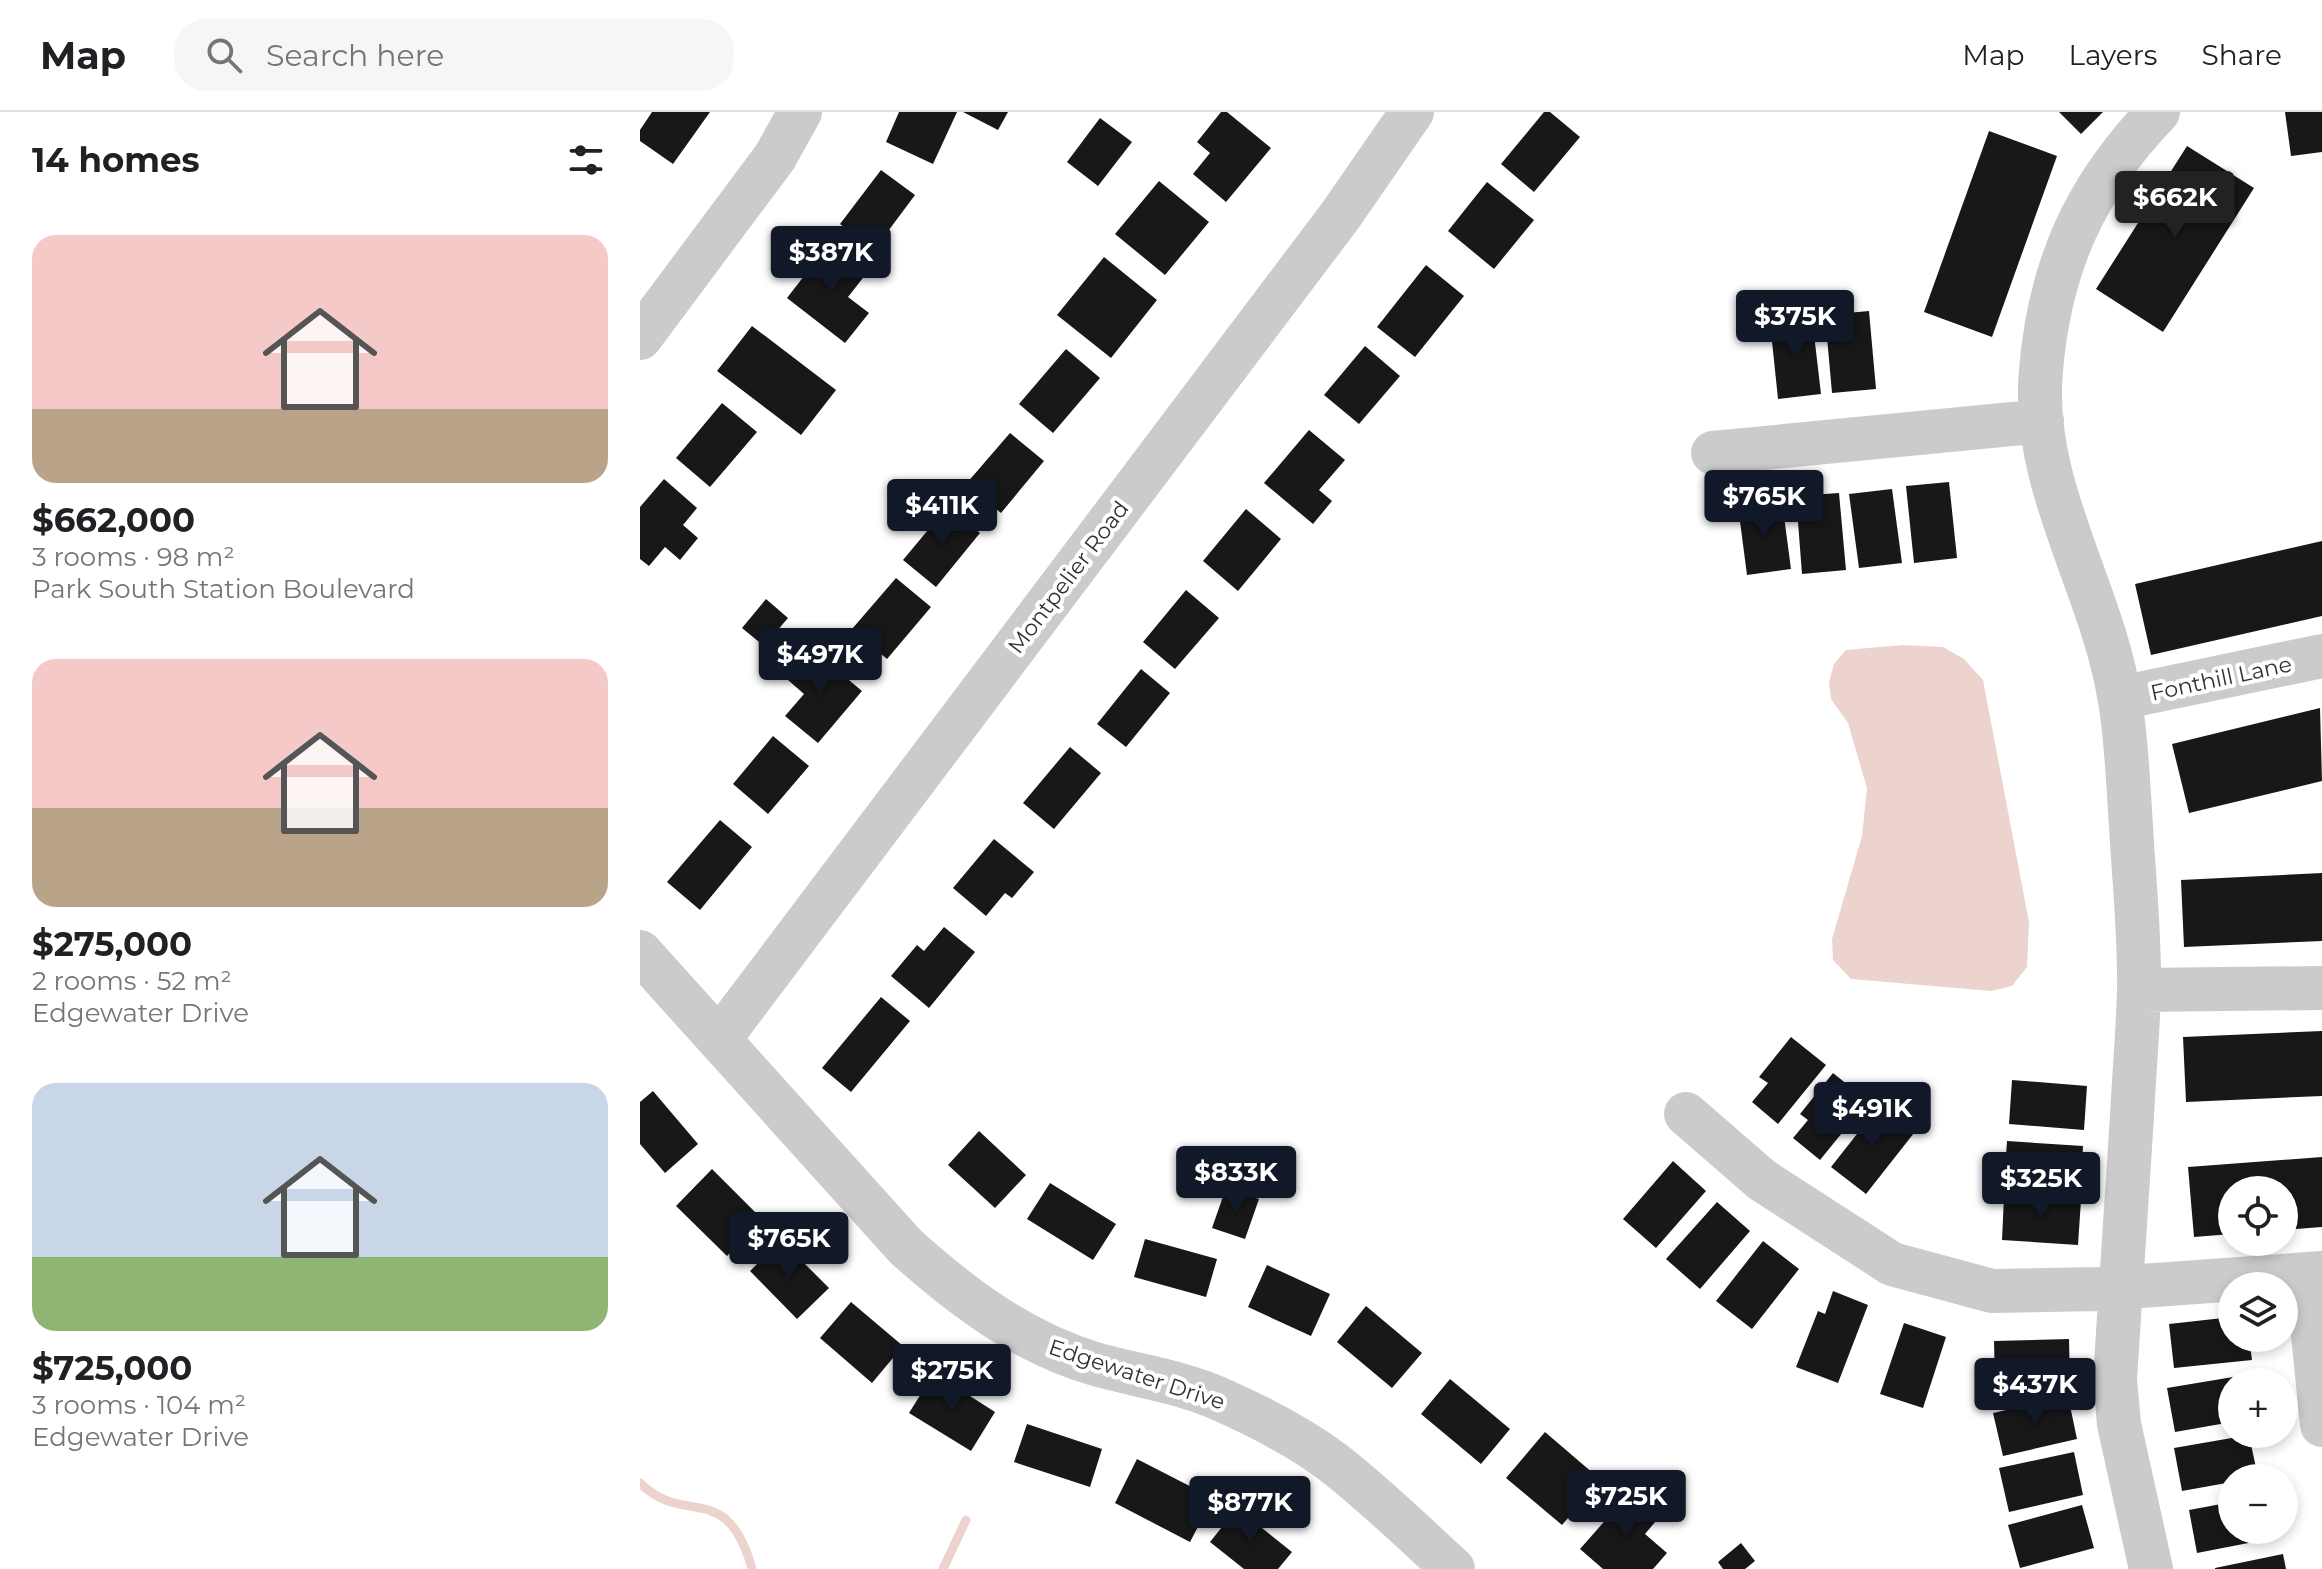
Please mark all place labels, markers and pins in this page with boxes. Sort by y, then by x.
pin: $662K [2119,171,2231,239]
pin: $387K [775,226,887,294]
pin: $375K [1739,290,1851,358]
pin: $765K [1708,470,1820,538]
pin: $411K [886,479,998,547]
pin: $497K [764,628,876,696]
pin: $491K [1816,1082,1928,1150]
pin: $833K [1180,1146,1292,1214]
pin: $325K [1985,1152,2097,1220]
pin: $765K [733,1212,845,1280]
pin: $275K [896,1344,1008,1412]
pin: $437K [1979,1358,2091,1426]
pin: $725K [1570,1470,1682,1538]
pin: $877K [1194,1476,1306,1544]

